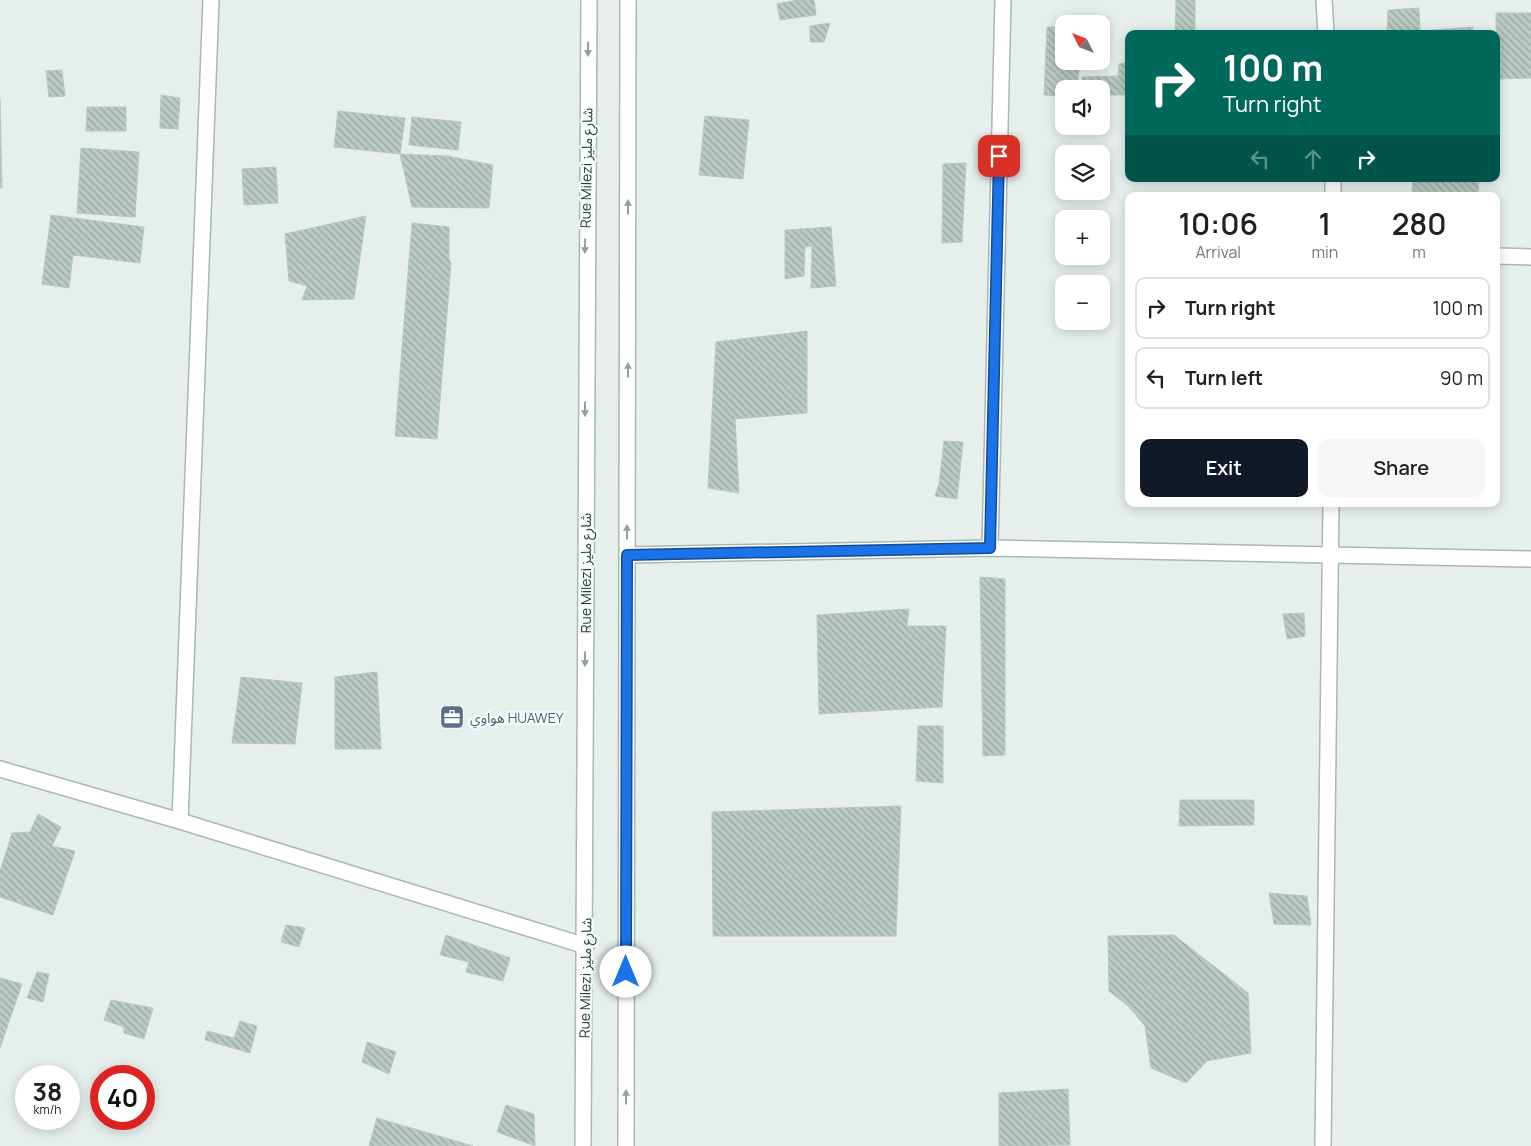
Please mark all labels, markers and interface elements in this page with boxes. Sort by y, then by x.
north arrow [1055,15,1110,70]
map controls [1055,15,1110,330]
one-way arrow [584,41,592,57]
text: 100 m [1223,44,1323,92]
icon: right [1140,50,1205,115]
button: sound [1055,80,1110,135]
text: Turn right [1223,89,1321,119]
street label: Rue Milezi شارع مليز [575,108,599,228]
pin [978,135,1020,177]
icon: arrive [985,142,1013,170]
button: layers [1055,145,1110,200]
icon: left [1246,145,1274,173]
icon: ahead [1299,145,1327,173]
icon: right [1352,145,1380,173]
one-way arrow [624,199,632,215]
text: 10:06 [1178,203,1258,244]
text: 1 [1319,203,1331,244]
text: 280 [1392,203,1447,244]
button: + [1055,210,1110,265]
one-way arrow [581,238,589,254]
text: Arrival [1195,241,1241,263]
text: min [1311,241,1338,263]
text: m [1412,241,1426,263]
button: − [1055,275,1110,330]
icon: right [1142,294,1170,322]
text: Turn right [1185,295,1275,321]
text: 100 m [1432,295,1483,321]
one-way arrow [624,362,632,378]
icon: left [1142,364,1170,392]
text: Turn left [1185,365,1263,391]
text: 90 m [1440,365,1483,391]
one-way arrow [581,401,589,417]
button: Exit [1140,439,1308,497]
button: Share [1318,439,1485,497]
street label: Rue Milezi شارع مليز [576,513,597,633]
one-way arrow [623,524,631,540]
one-way arrow [581,651,589,667]
office icon: هواوي HUAWEY [439,704,465,730]
place label: هواوي HUAWEY [470,708,564,729]
street label: Rue Milezi شارع مليز [574,918,598,1038]
position arrow [599,945,651,997]
speed limit sign: 40 [90,1065,155,1130]
text: 38 [33,1074,62,1109]
one-way arrow [622,1089,630,1105]
text: km/h [34,1101,61,1118]

